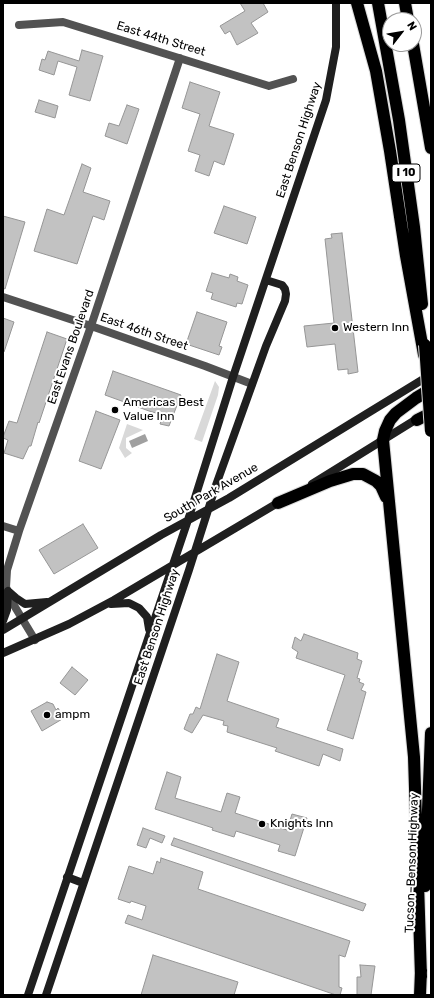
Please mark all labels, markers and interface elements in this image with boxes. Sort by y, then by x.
north arrow [382,12,422,52]
street label: East 44th Street [115,19,207,59]
text: N [404,19,419,33]
street label: East Benson Highway [273,80,325,200]
road number: I 10 [392,164,420,182]
street label: East Evans Boulevard [45,288,97,406]
street label: East 46th Street [98,310,190,354]
place label: Western Inn [343,321,409,335]
marker: Western Inn [330,323,340,333]
place label: Americas Best Value Inn [123,396,204,424]
marker: Americas Best Value Inn [110,405,120,415]
street label: South Park Avenue [161,460,261,526]
street label: East Benson Highway [131,567,183,687]
place label: ampm [55,708,90,722]
marker: ampm [42,710,52,720]
street label: Tucson–Benson Highway [402,793,422,933]
place label: Knights Inn [270,817,333,831]
marker: Knights Inn [257,819,267,829]

